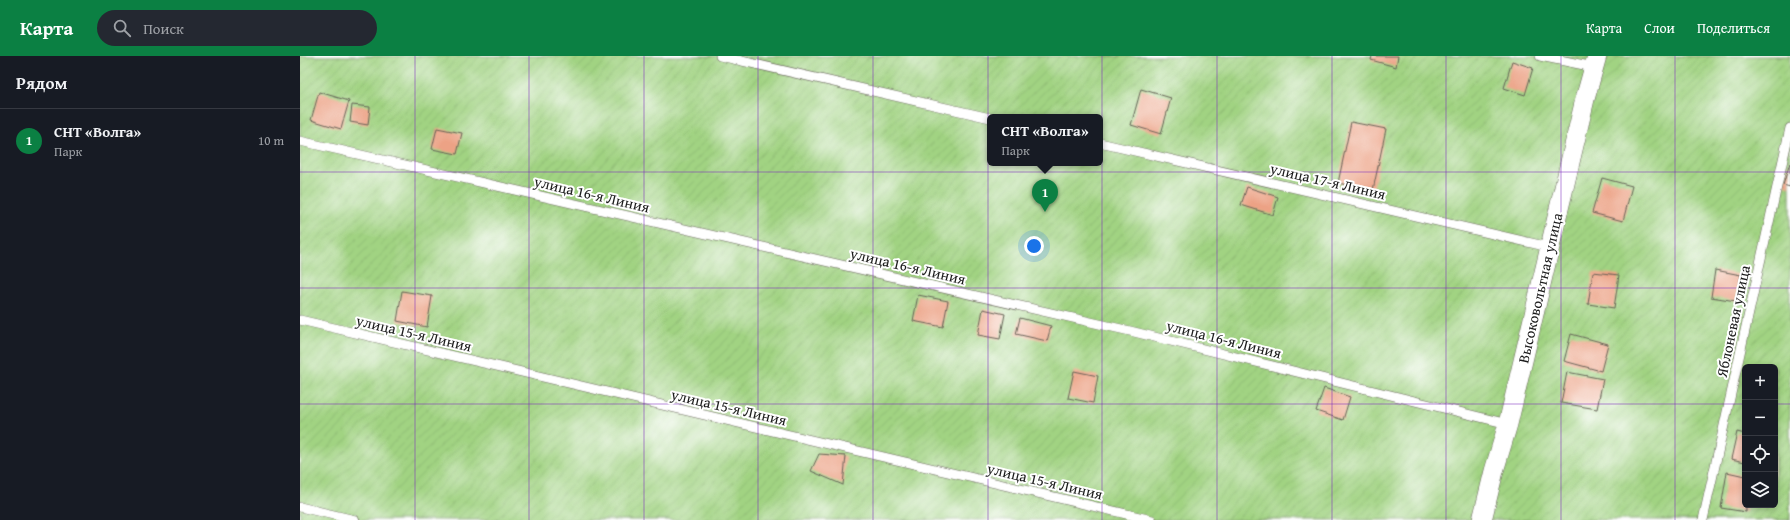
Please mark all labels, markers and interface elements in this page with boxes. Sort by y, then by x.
search box [97,10,377,46]
text: Карта [20,14,73,42]
icon: search [111,17,133,39]
text: Поиск [143,18,184,39]
text: Карта [1586,18,1622,38]
text: Слои [1644,18,1675,38]
text: Поделиться [1697,18,1770,38]
text: Рядом [16,70,67,95]
popup [987,114,1103,166]
text: СНТ «Волга» [1001,120,1089,141]
text: СНТ «Волга» [54,121,141,142]
text: 1 [26,131,32,150]
text: 10 m [258,131,284,150]
text: Парк [1001,141,1030,160]
text: Парк [54,142,82,161]
street label: улица 17-я Линия [1267,157,1388,205]
street label: улица 16-я Линия [531,170,652,218]
pin: 1 [1032,179,1058,212]
street label: Высоковольтная улица [1512,210,1568,365]
your location [1024,236,1044,256]
street label: улица 16-я Линия [847,242,968,290]
street label: Яблоневая улица [1711,262,1755,380]
street label: улица 15-я Линия [353,309,474,357]
street label: улица 16-я Линия [1163,314,1284,364]
map controls [1742,364,1778,508]
button: + [1742,364,1778,400]
street label: улица 15-я Линия [668,383,789,431]
button: − [1742,400,1778,436]
button: locate [1742,436,1778,472]
street label: улица 15-я Линия [984,457,1105,505]
button: layers [1742,472,1778,508]

